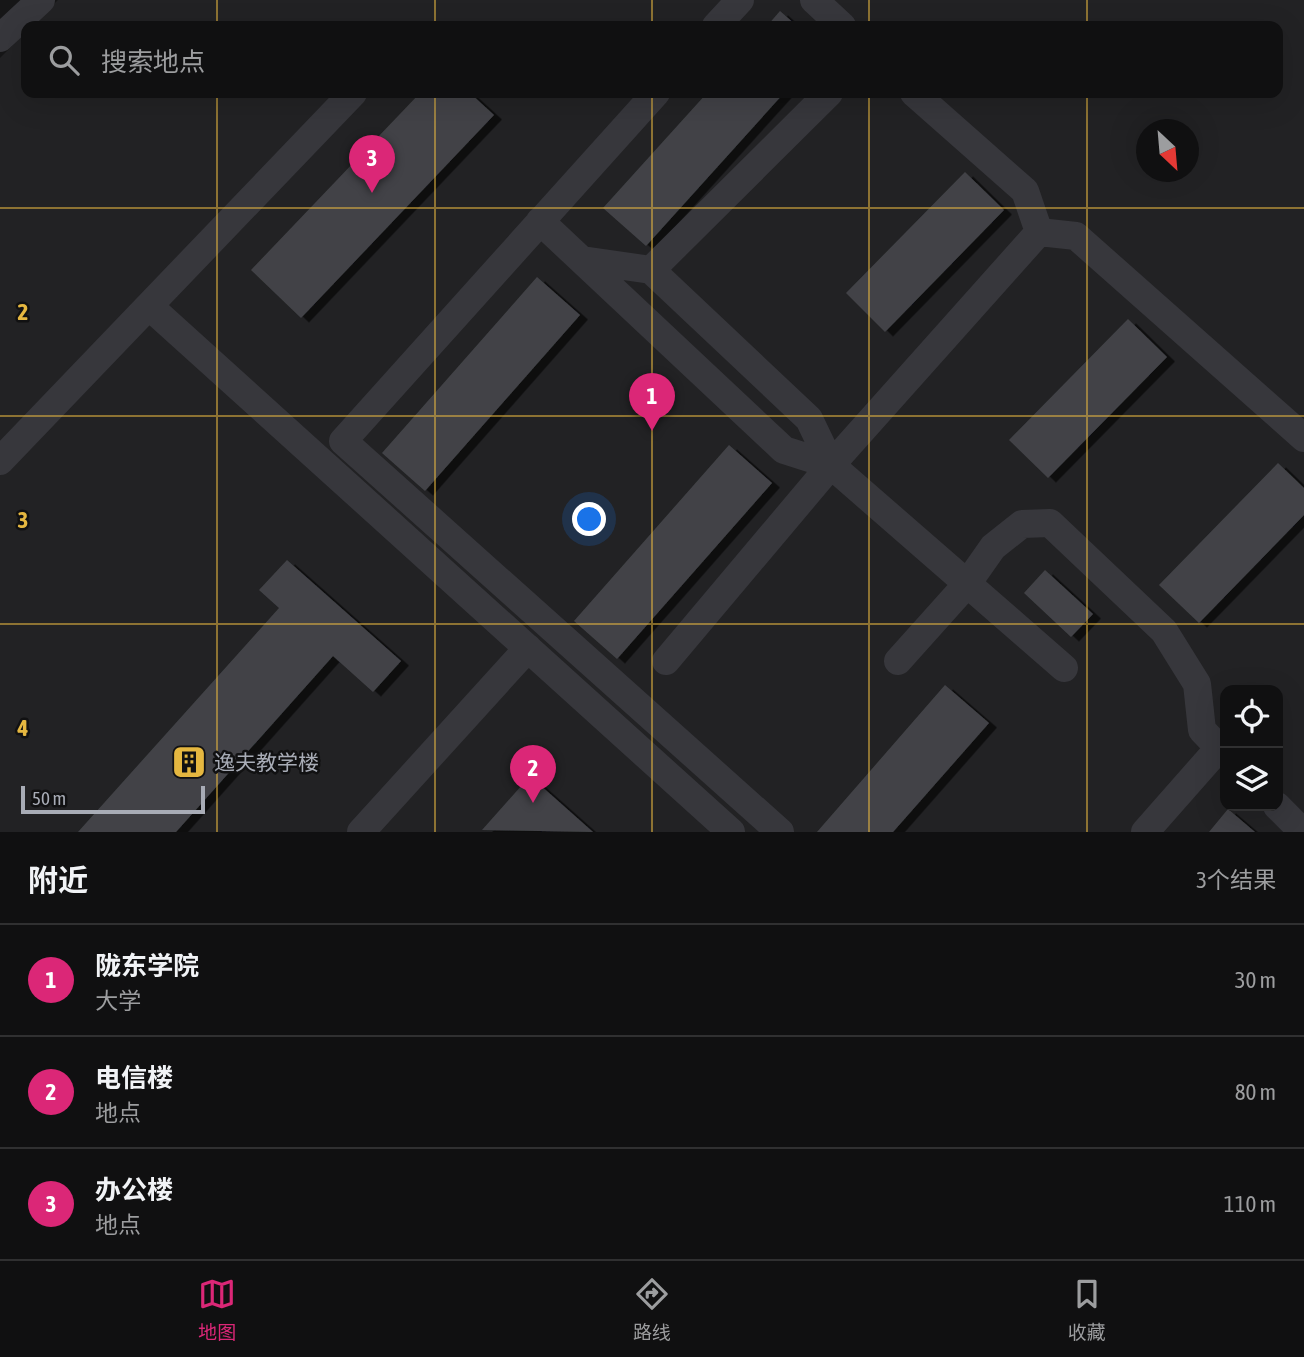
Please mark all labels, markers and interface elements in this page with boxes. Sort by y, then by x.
search box [21,21,1283,98]
icon: search [45,41,83,79]
text: 搜索地点 [101,47,205,77]
north arrow [1136,119,1199,182]
pin: 3 [349,135,395,193]
text: 2 [18,299,28,325]
pin: 1 [629,373,675,431]
your location [572,502,606,536]
text: 3 [18,507,28,533]
map controls [1220,685,1283,811]
button: locate [1220,685,1283,748]
text: 4 [17,715,29,741]
building icon: 逸夫教学楼 [170,743,208,781]
pin: 2 [510,745,556,803]
button: layers [1220,748,1283,811]
place label: 逸夫教学楼 [214,750,319,774]
scale bar [21,783,205,815]
text: 50 m [32,787,66,809]
text: 附近 [28,863,88,897]
text: 3个结果 [1196,867,1276,893]
text: 陇东学院 [95,951,199,981]
text: 1 [46,967,56,993]
text: 30 m [1235,967,1276,993]
text: 大学 [95,988,141,1014]
text: 电信楼 [95,1063,173,1093]
text: 2 [46,1079,56,1105]
text: 80 m [1235,1079,1276,1105]
text: 地点 [95,1100,141,1126]
text: 办公楼 [95,1175,173,1205]
text: 3 [46,1191,56,1217]
text: 110 m [1224,1191,1276,1217]
text: 地点 [95,1212,141,1238]
tab: 地图 [198,1275,236,1344]
tab: 路线 [633,1275,671,1344]
tab: 收藏 [1068,1275,1106,1344]

